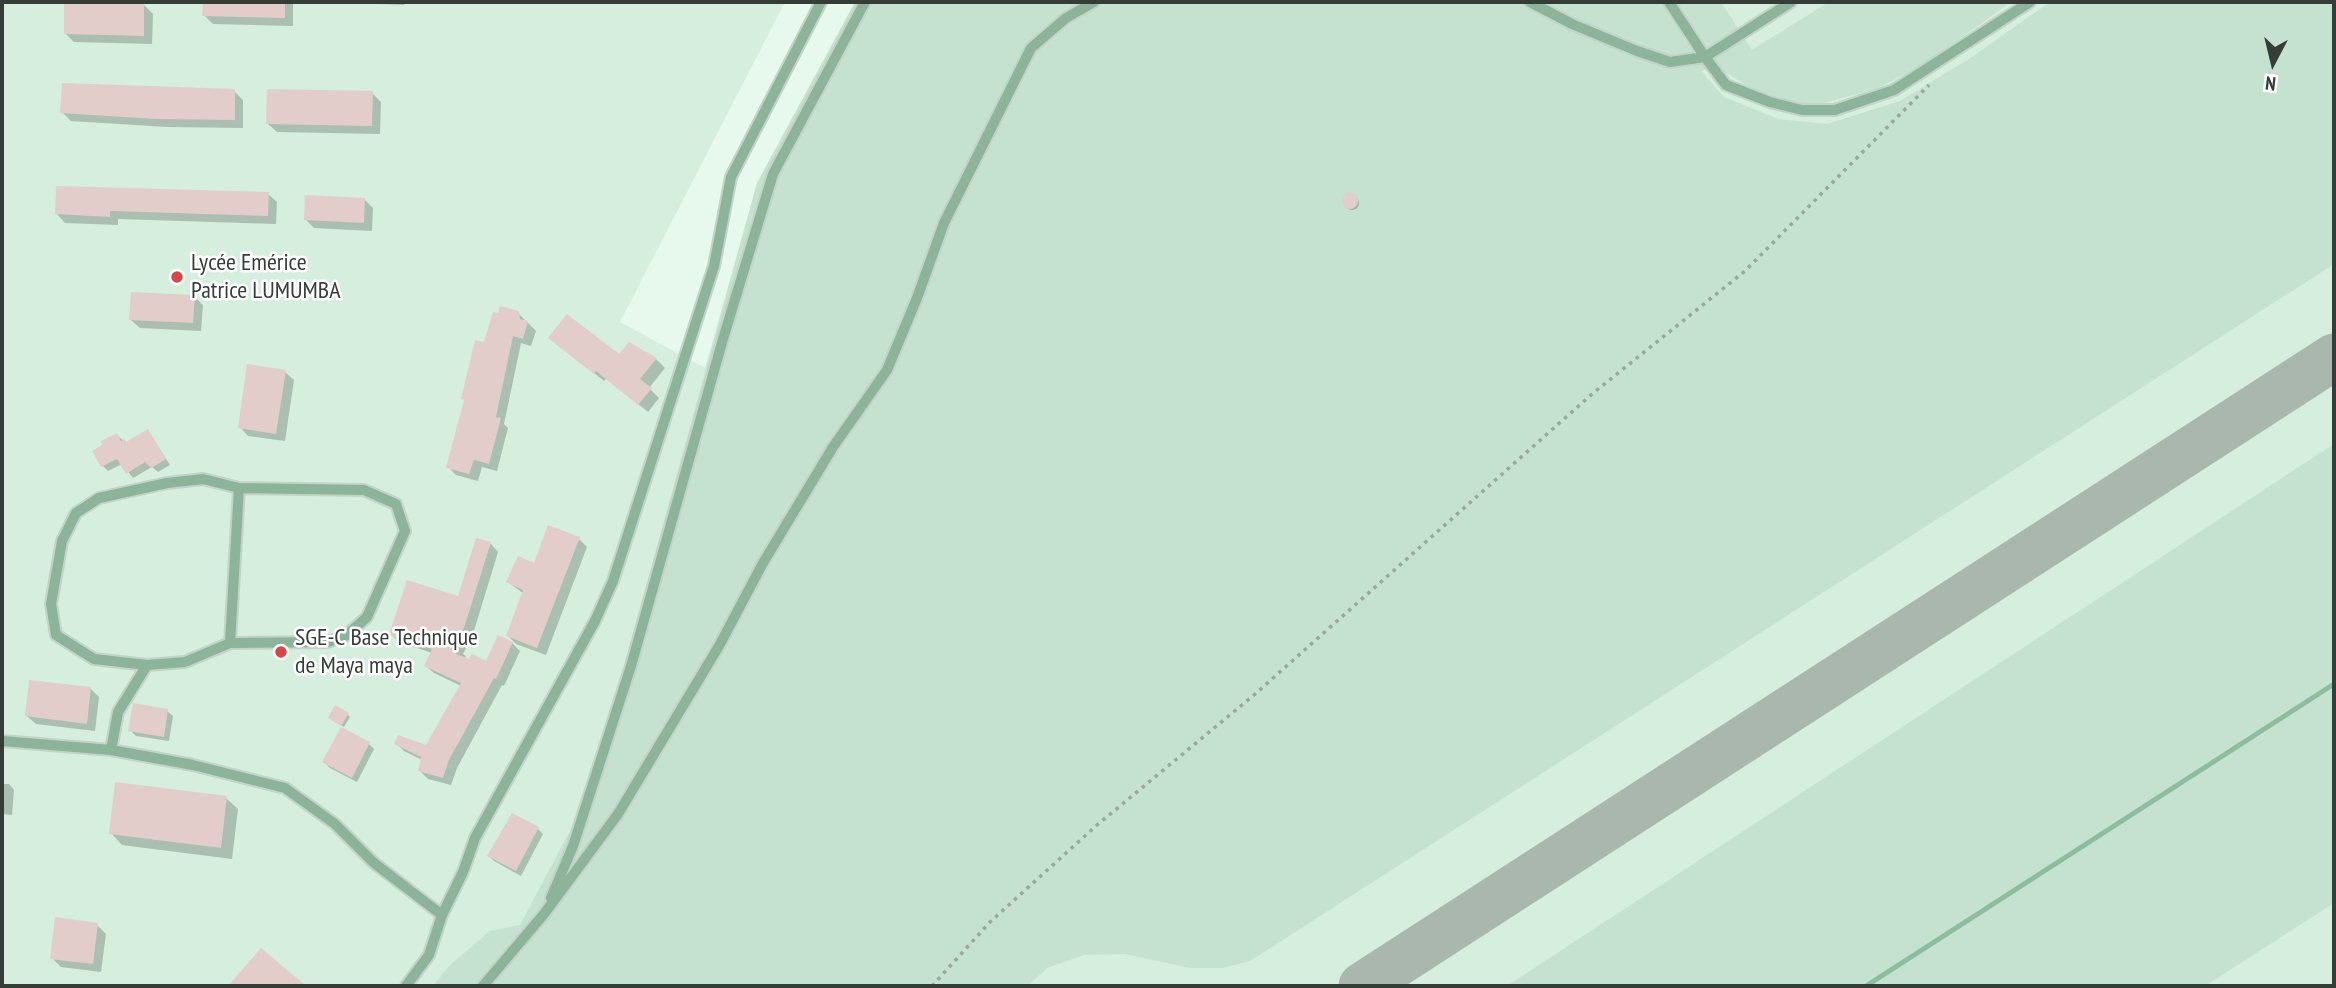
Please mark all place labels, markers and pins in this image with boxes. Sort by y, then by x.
place label: Lycée Emérice Patrice LUMUMBA [191,249,340,305]
marker: Lycée Emérice Patrice LUMUMBA [169,269,185,285]
place label: SGE-C Base Technique de Maya maya [295,624,478,680]
marker: SGE-C Base Technique de Maya maya [273,644,289,660]

